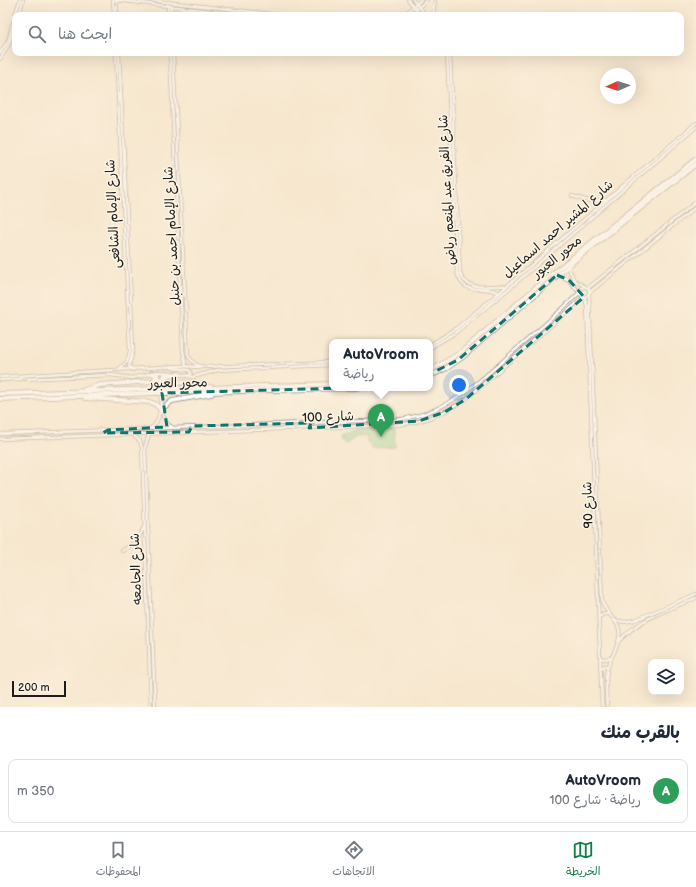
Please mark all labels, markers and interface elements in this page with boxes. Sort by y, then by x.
search box [12,12,684,56]
icon: search [26,23,48,45]
text: ابحث هنا [58,25,112,44]
north arrow [600,68,636,104]
street label: شارع الفريق عبد المنعم رياض [435,114,461,266]
street label: شارع الإمام الشافعى [102,159,126,269]
street label: شارع الإمام احمد بن حنبل [160,166,186,306]
street label: شارع المشير احمد اسماعيل [499,177,617,282]
street label: محور العبور [528,232,585,282]
popup [329,339,433,391]
text: AutoVroom [343,345,419,364]
text: رياضة [343,366,374,382]
street label: محور العبور [147,374,208,392]
your location [449,375,469,395]
pin: A [368,404,394,437]
street label: شارع 100 [302,408,354,427]
street label: شارع 90 [579,481,598,529]
street label: شارع الجامعه [127,533,146,605]
map controls [648,659,684,695]
button: layers [648,659,684,695]
scale bar [12,679,66,698]
text: 200 m [18,681,50,694]
text: بالقرب منك [601,723,680,743]
text: AutoVroom [566,771,641,790]
text: 350 m [17,783,54,799]
text: A [662,783,670,799]
text: رياضة · شارع 100 [549,792,641,808]
tab: المحفوظات [96,839,141,881]
tab: الاتجاهات [332,839,375,881]
tab: الخريطة [566,839,600,881]

